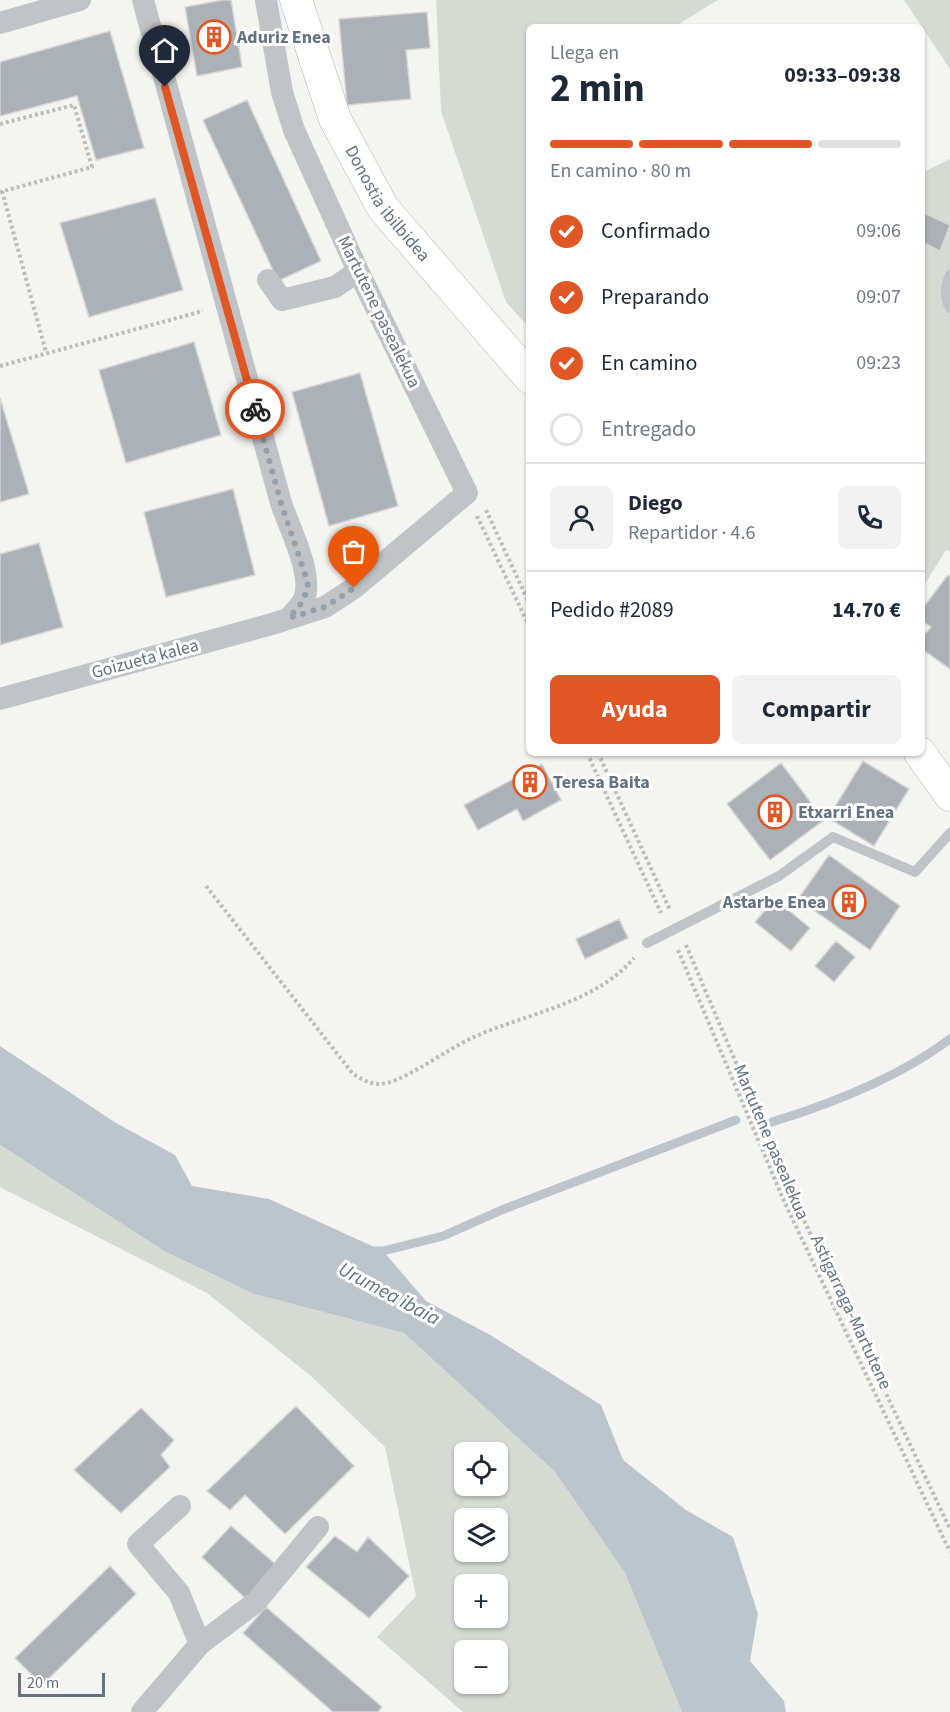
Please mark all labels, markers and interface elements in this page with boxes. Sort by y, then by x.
building icon: Aduriz Enea [196,19,232,55]
pin [139,25,190,87]
place label: Aduriz Enea [236,25,331,50]
icon: home [148,34,181,67]
text: Llega en [550,39,619,67]
text: 09:33–09:38 [784,59,901,91]
text: 2 min [550,61,645,117]
street label: Donostia ibilbidea [339,141,436,267]
text: En camino · 80 m [550,157,691,185]
icon: check [550,215,583,248]
text: Confirmado [601,215,710,247]
text: 09:06 [856,217,901,245]
street label: Martutene pasealekua [331,232,427,392]
icon: check [550,281,583,314]
text: Preparando [601,281,709,313]
text: 09:07 [856,283,901,311]
icon: check [550,347,583,380]
text: En camino [601,347,698,379]
text: 09:23 [856,349,901,377]
courier [225,379,285,439]
icon: bike [239,393,272,426]
text: Entregado [601,413,696,445]
button: person [550,486,613,549]
button: phone [838,486,901,549]
text: Diego [628,487,683,519]
text: Repartidor · 4.6 [628,519,755,547]
pin [328,526,379,588]
icon: bag [337,535,370,568]
text: Pedido #2089 [550,594,674,626]
text: 14.70 € [832,594,901,626]
street label: Goizueta kalea [89,633,201,685]
button: Ayuda [550,675,720,744]
button: Compartir [732,675,901,744]
building icon: Teresa Baita [512,764,548,800]
place label: Teresa Baita [553,770,650,795]
building icon: Etxarri Enea [757,794,793,830]
place label: Etxarri Enea [798,800,894,825]
building icon: Astarbe Enea [831,884,867,920]
place label: Astarbe Enea [722,890,826,915]
street label: Martutene pasealekua [727,1060,815,1224]
street label: Astigarraga-Martutene [804,1231,898,1394]
water label: Urumea ibaia [333,1255,445,1333]
map controls [454,1442,508,1694]
button: locate [454,1442,508,1496]
button: layers [454,1508,508,1562]
button: + [454,1574,508,1628]
button: − [454,1640,508,1694]
scale bar [18,1670,105,1698]
text: 20 m [27,1672,59,1694]

